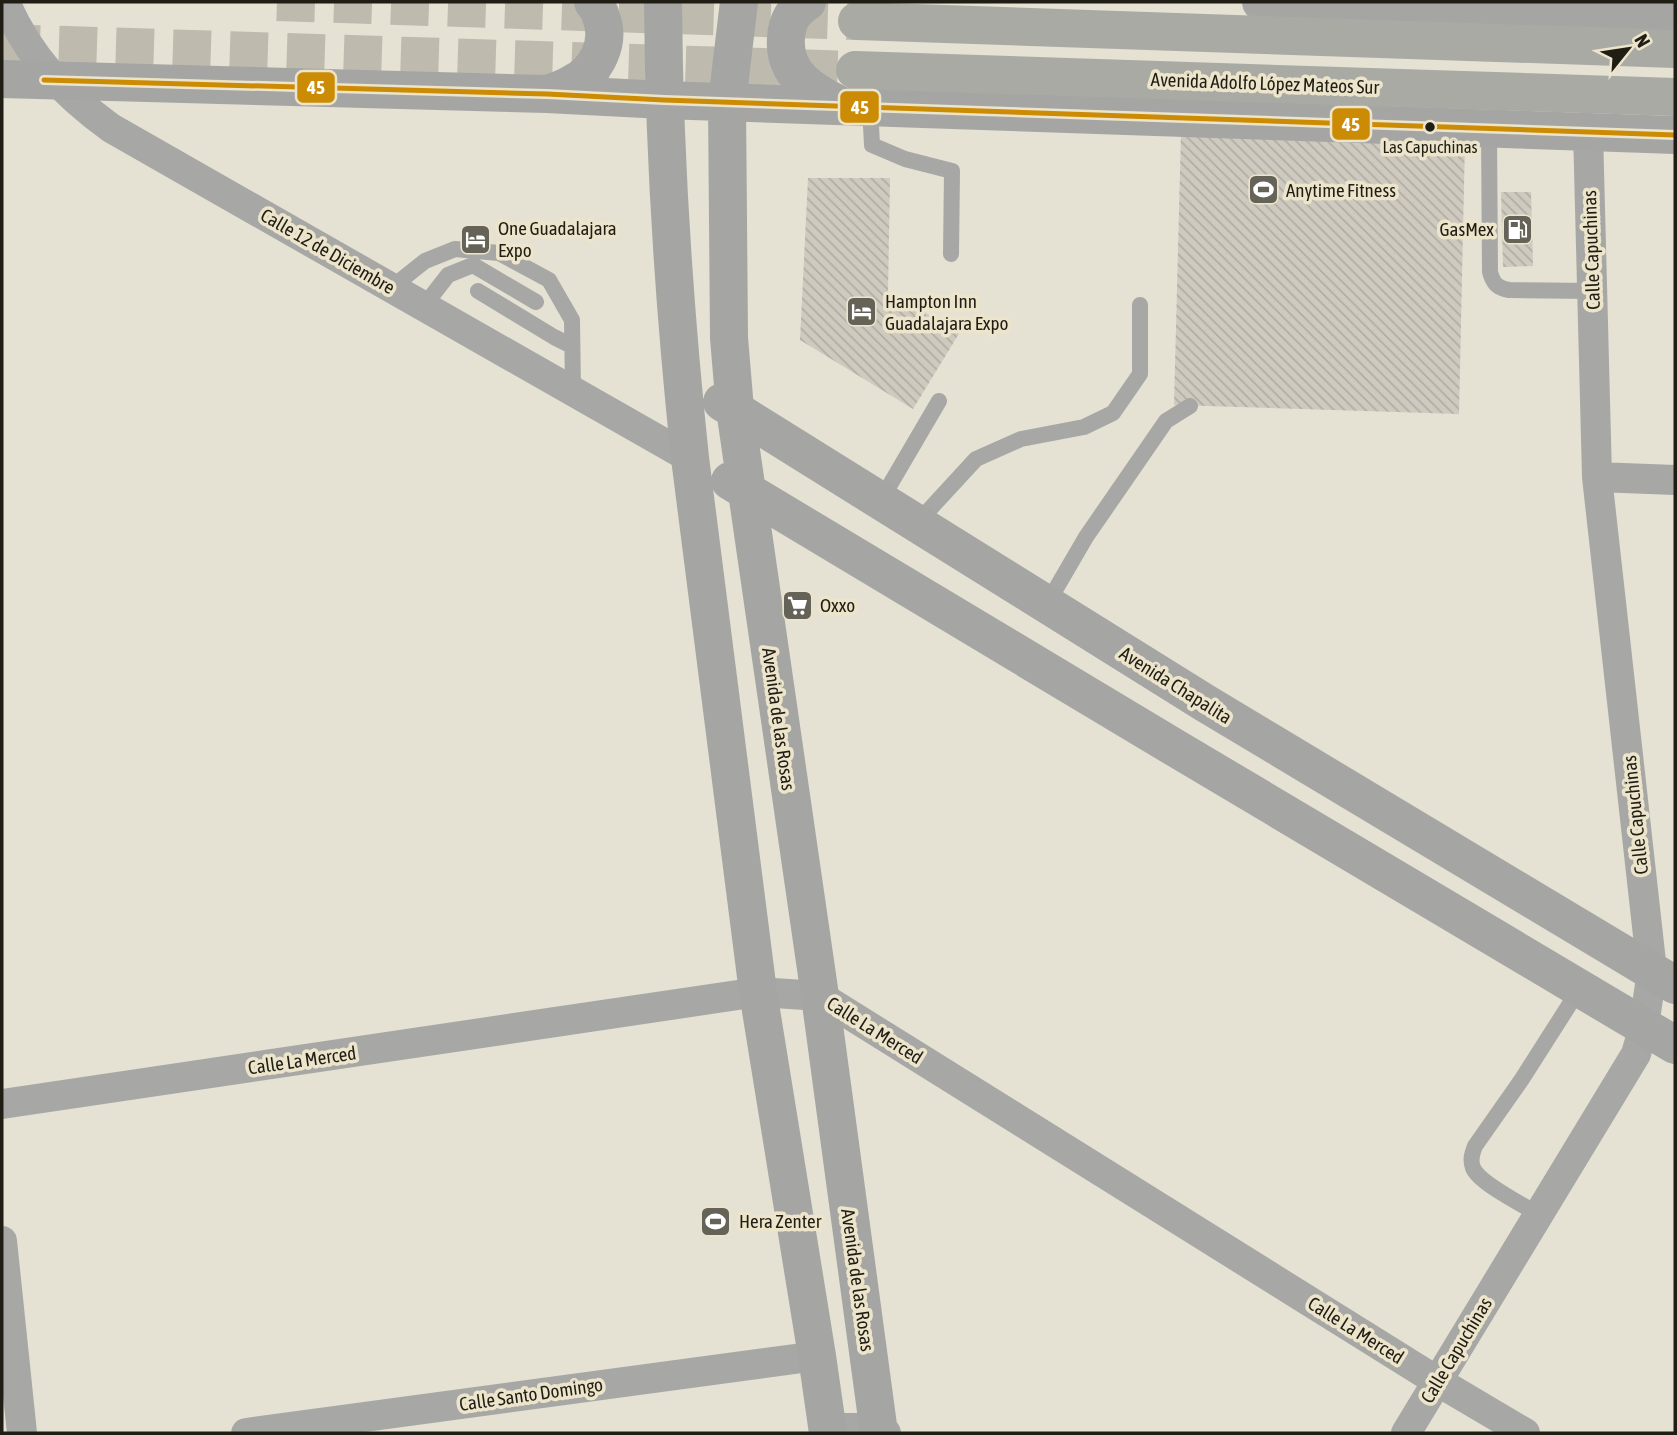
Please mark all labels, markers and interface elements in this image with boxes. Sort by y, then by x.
north arrow [1593,14,1663,84]
text: N [1630,30,1655,51]
street label: Avenida Adolfo López Mateos Sur [1150,68,1380,98]
line badge: 45 [296,71,336,104]
text: 45 [306,76,325,98]
line badge: 45 [839,90,880,124]
text: 45 [850,96,869,118]
line badge: 45 [1331,107,1371,141]
text: 45 [1341,113,1360,135]
marker: Las Capuchinas [1423,120,1437,134]
place label: Las Capuchinas [1382,137,1478,157]
sports icon: Anytime Fitness [1246,173,1280,207]
place label: Anytime Fitness [1286,179,1396,201]
street label: Calle Capuchinas [1578,190,1604,310]
street label: Calle 12 de Diciembre [257,204,399,298]
fuel station icon: GasMex [1500,212,1534,246]
place label: One Guadalajara Expo [498,217,617,261]
place label: GasMex [1440,218,1494,240]
hotel icon: One Guadalajara Expo [458,222,492,256]
place label: Hampton Inn Guadalajara Expo [885,290,1008,334]
hotel icon: Hampton Inn Guadalajara Expo [845,295,879,329]
supermarket icon: Oxxo [780,588,814,622]
place label: Oxxo [820,594,855,616]
street label: Avenida Chapalita [1116,642,1236,728]
street label: Avenida de las Rosas [758,646,800,792]
street label: Calle Capuchinas [1618,754,1652,876]
street label: Calle La Merced [823,992,927,1068]
street label: Calle La Merced [247,1042,357,1078]
sports icon: Hera Zenter [699,1204,733,1238]
street label: Avenida de las Rosas [837,1207,879,1353]
place label: Hera Zenter [739,1210,822,1232]
street label: Calle La Merced [1304,1292,1408,1368]
street label: Calle Capuchinas [1416,1293,1496,1407]
street label: Calle Santo Domingo [458,1373,604,1415]

